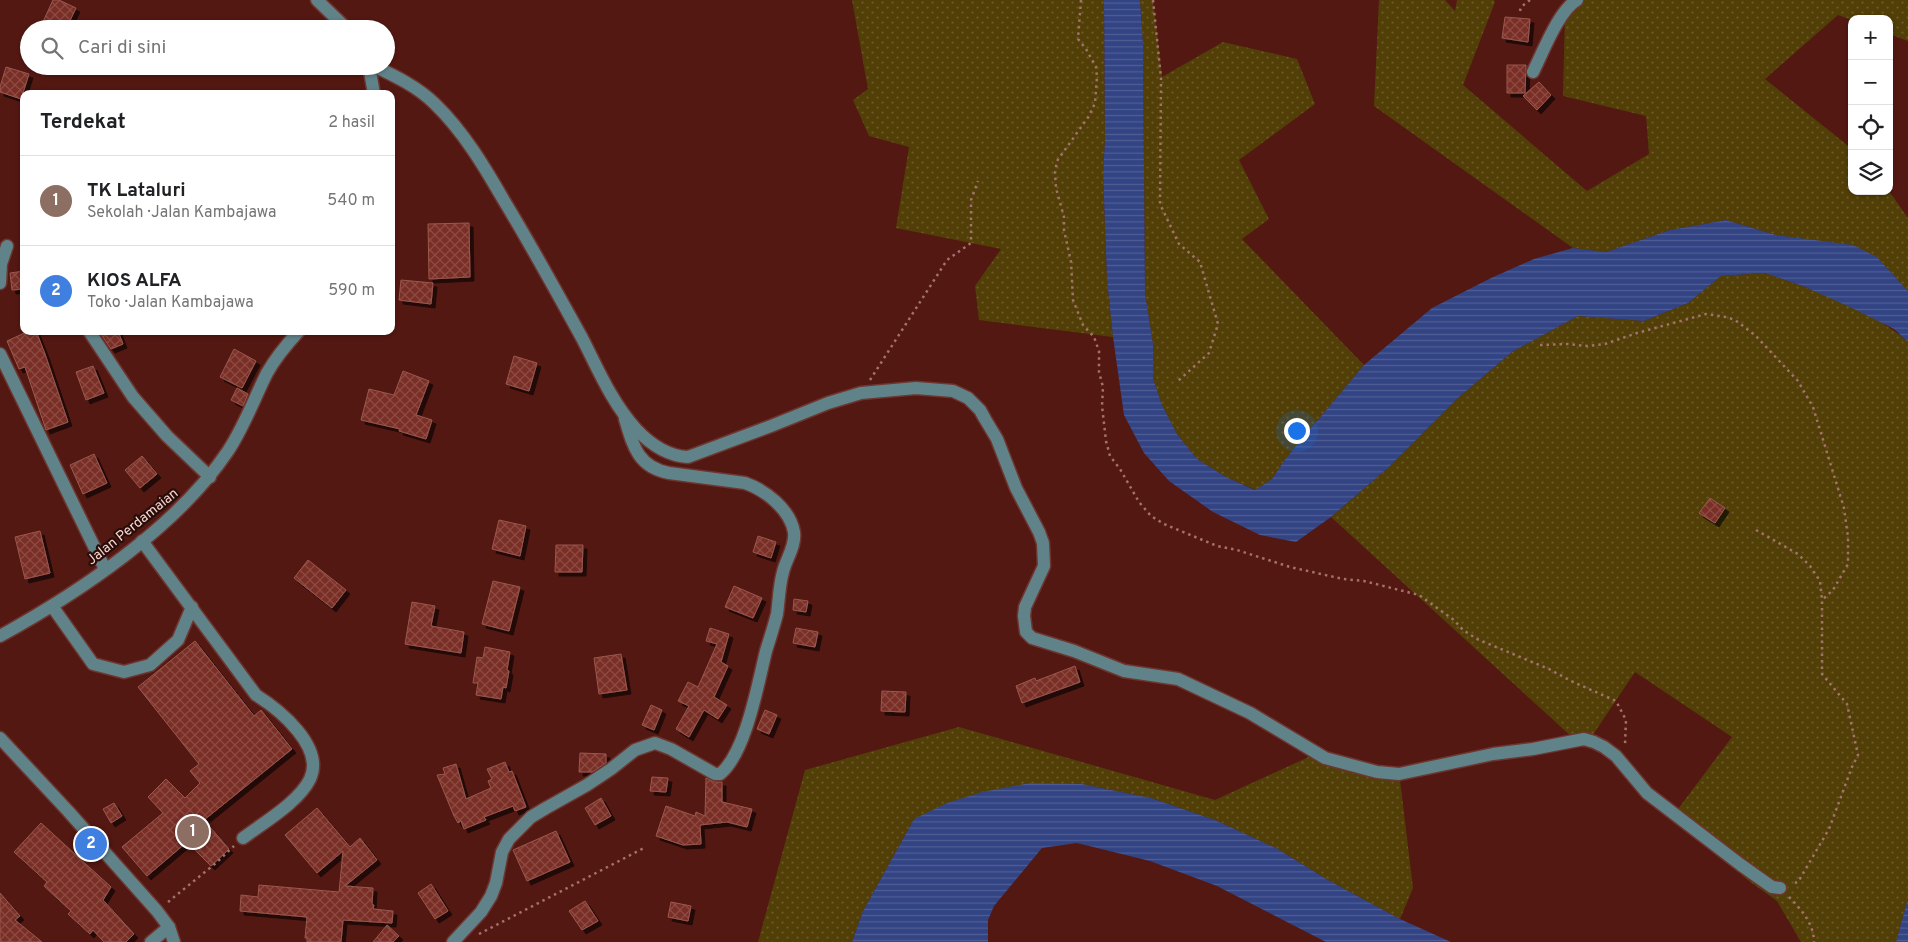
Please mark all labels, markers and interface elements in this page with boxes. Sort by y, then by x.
map controls [1848,15,1893,195]
button: + [1848,15,1893,60]
search box [20,20,395,75]
icon: search [38,34,66,62]
text: Cari di sini [78,36,166,60]
button: − [1848,60,1893,105]
button: locate [1848,105,1893,150]
text: Terdekat [40,109,126,136]
text: 2 hasil [328,113,375,133]
button: layers [1848,150,1893,195]
text: TK Lataluri [87,179,186,203]
text: 1 [53,191,59,211]
text: 540 m [327,191,375,211]
text: Sekolah · Jalan Kambajawa [87,203,276,223]
text: KIOS ALFA [87,269,182,293]
text: 2 [51,281,61,301]
text: 590 m [328,281,375,301]
text: Toko · Jalan Kambajawa [87,293,254,313]
your location [1284,418,1310,444]
street label: Jalan Perdamaian [84,485,182,569]
pin: 1 [177,813,209,851]
pin: 2 [75,825,107,863]

